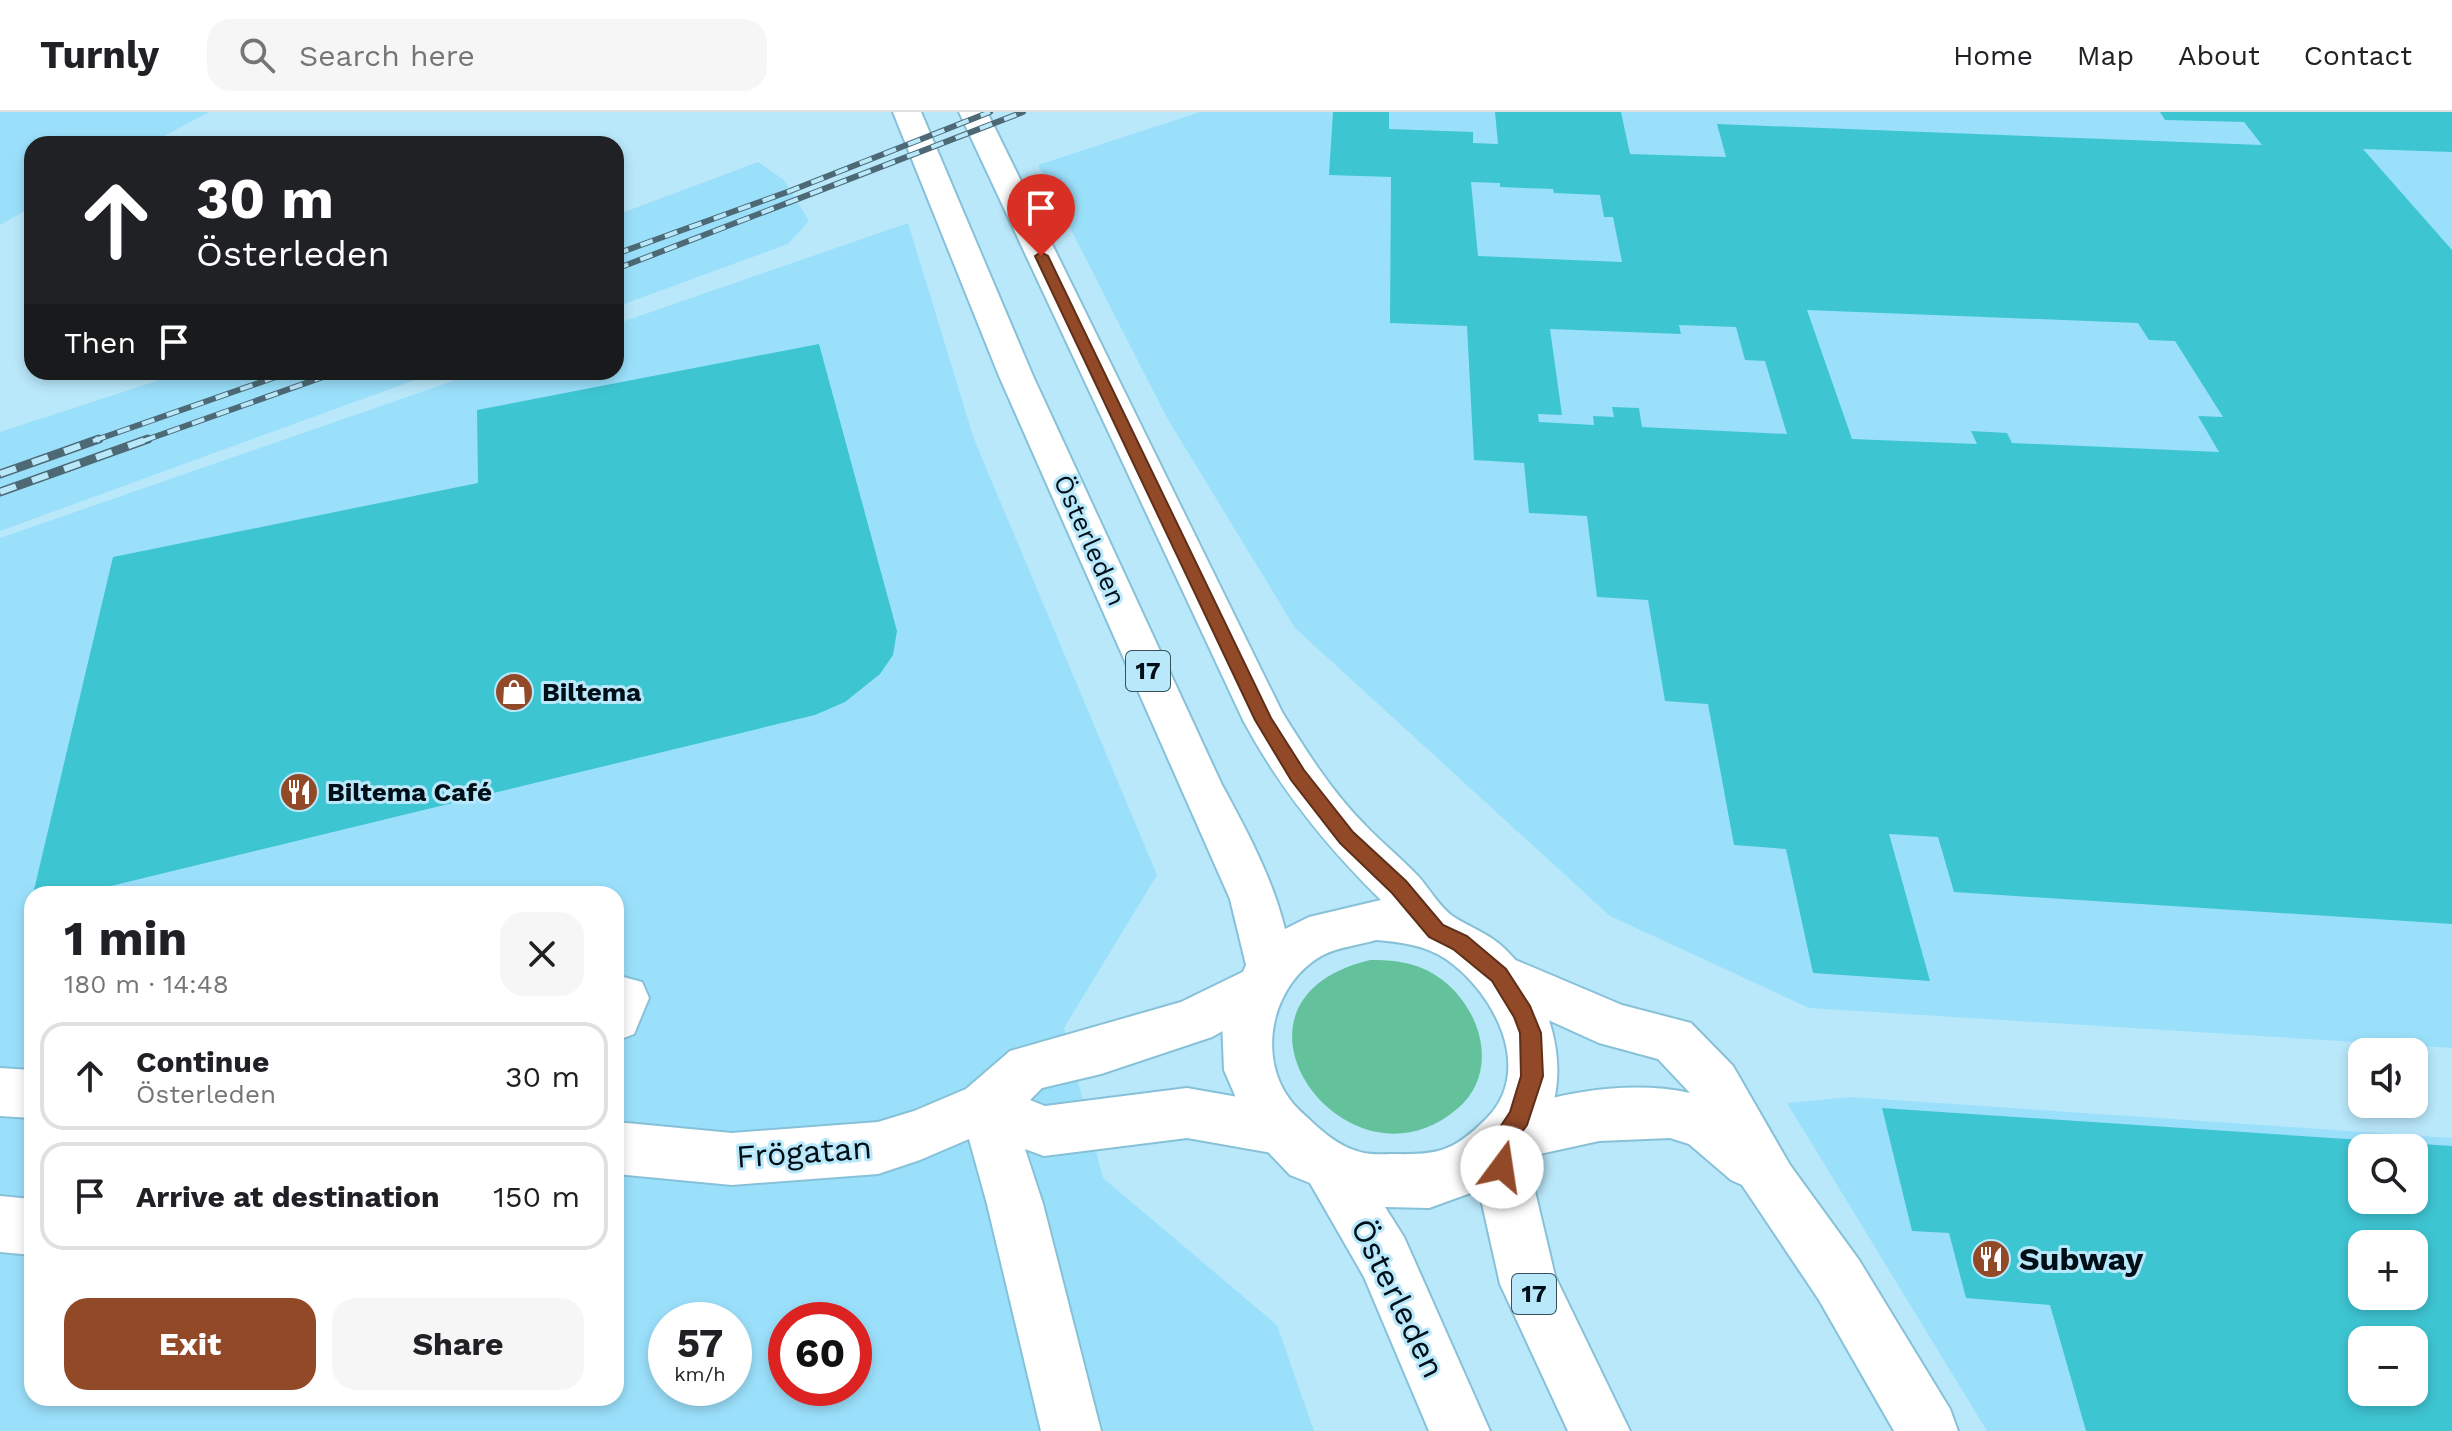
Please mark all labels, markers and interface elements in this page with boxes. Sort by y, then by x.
search box [207,19,767,91]
text: Turnly [40,33,159,77]
icon: search [235,33,279,77]
text: Search here [299,38,475,73]
text: Home [1953,39,2033,72]
text: Map [2077,39,2134,72]
text: About [2178,39,2260,72]
text: Contact [2304,39,2412,72]
text: 30 m [196,166,334,232]
icon: ahead [64,168,168,272]
pin [1007,174,1075,256]
icon: arrive [1019,186,1063,230]
text: Österleden [196,233,390,275]
icon: arrive [152,320,196,364]
text: Then [64,325,136,360]
street label: Österleden [1048,470,1132,610]
road number: 17 [1126,651,1170,691]
shop icon: Biltema [493,671,535,713]
place label: Biltema [542,677,641,707]
restaurant icon: Biltema Café [278,771,320,813]
place label: Biltema Café [327,777,492,807]
text: 1 min [64,910,187,967]
button: close [500,912,584,996]
text: 180 m · 14:48 [64,969,229,999]
map controls [2348,1038,2428,1406]
button: sound [2348,1038,2428,1118]
text: Continue [136,1044,269,1079]
icon: ahead [68,1054,112,1098]
text: 30 m [505,1059,580,1094]
text: Österleden [136,1079,276,1109]
position arrow [1460,1125,1544,1209]
street label: Frögatan [735,1128,873,1176]
button: search [2348,1134,2428,1214]
icon: arrive [68,1174,112,1218]
text: Arrive at destination [136,1179,440,1214]
text: 150 m [493,1179,580,1214]
street label: Österleden [1343,1212,1453,1384]
button: + [2348,1230,2428,1310]
restaurant icon: Subway [1970,1238,2012,1280]
place label: Subway [2019,1240,2144,1278]
road number: 17 [1512,1274,1556,1314]
button: Exit [64,1298,316,1390]
button: Share [332,1298,584,1390]
speed limit sign: 60 [768,1302,872,1406]
text: 57 [677,1320,723,1367]
button: − [2348,1326,2428,1406]
text: km/h [674,1362,726,1386]

